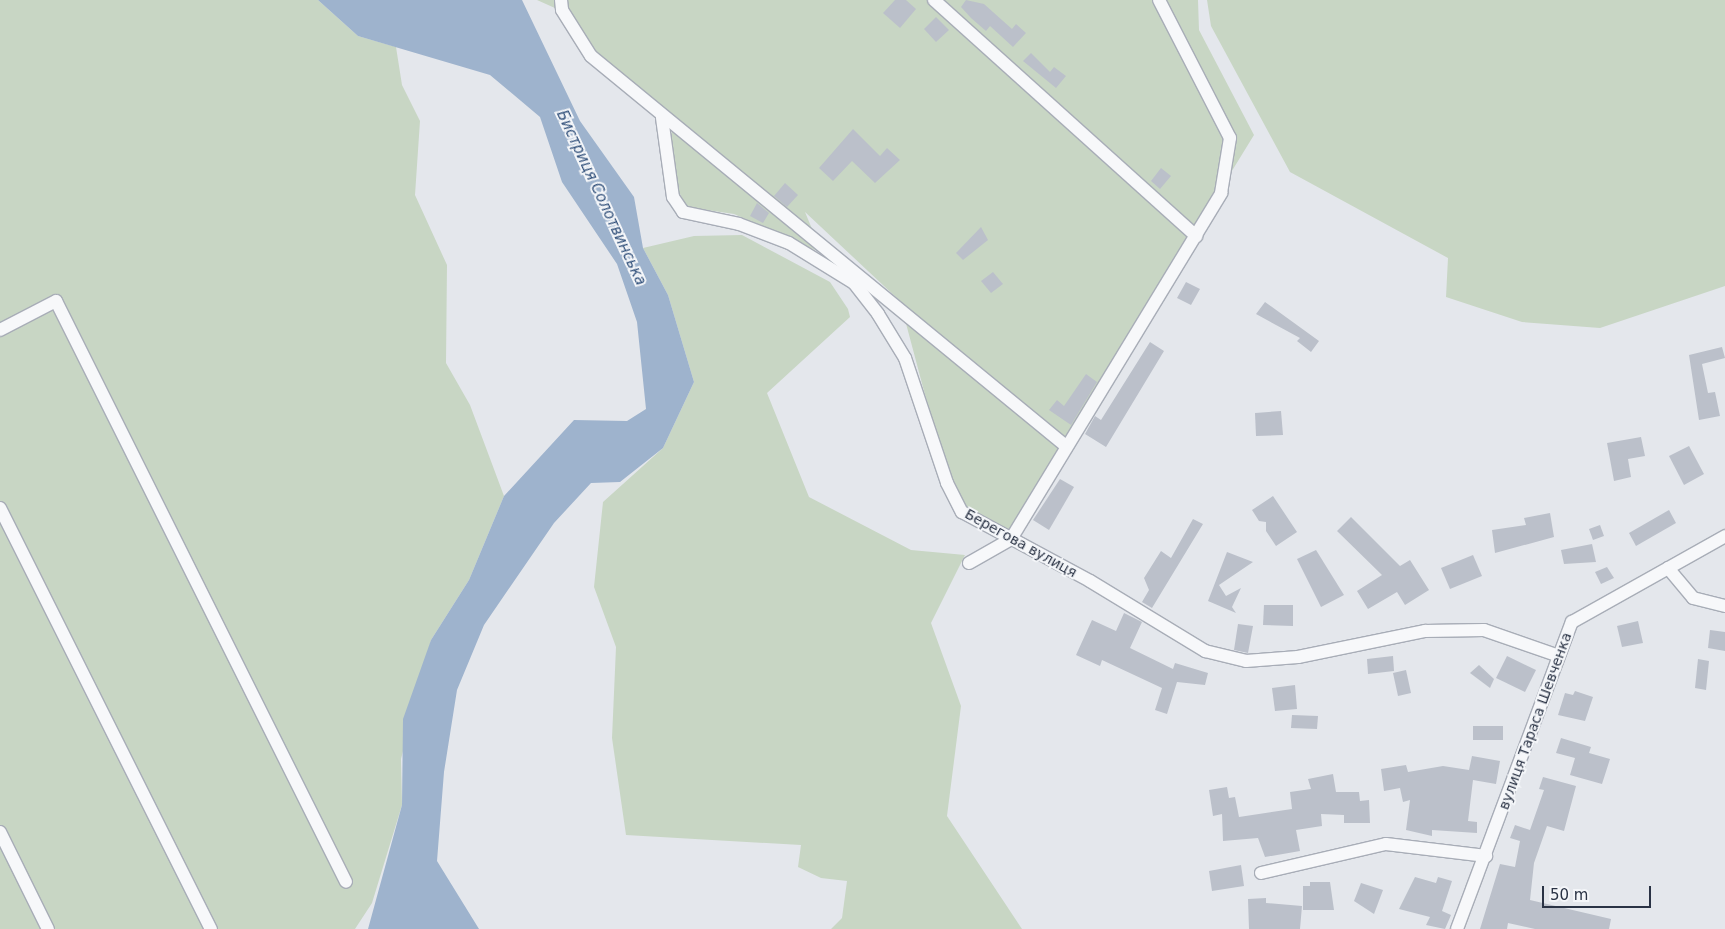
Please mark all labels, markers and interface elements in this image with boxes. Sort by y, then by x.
water label: Бистриця Солотвинська [552,108,650,288]
street label: Берегова вулиця [962,505,1080,581]
street label: вулиця Тараса Шевченка [1495,630,1575,812]
scale bar [1545,876,1654,908]
text: 50 m [1550,886,1588,904]

